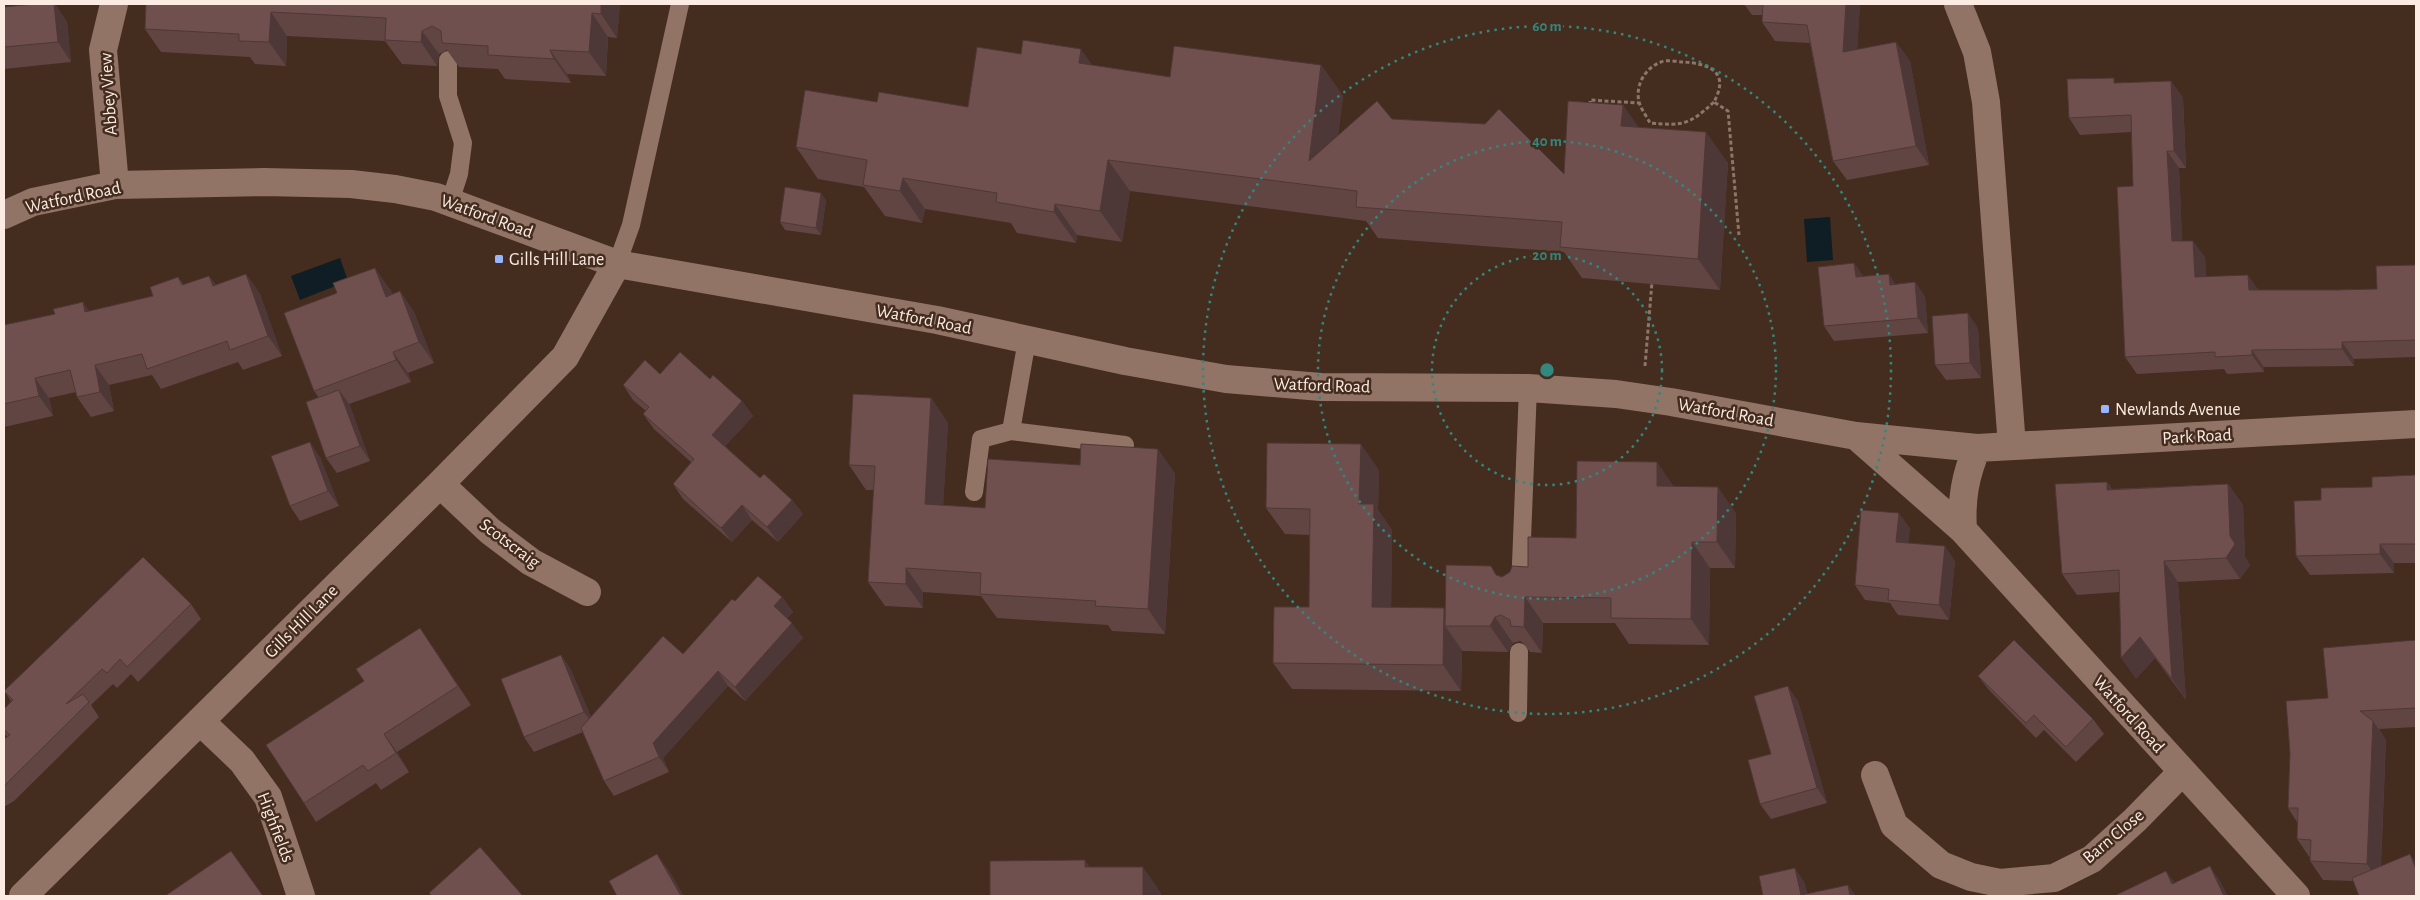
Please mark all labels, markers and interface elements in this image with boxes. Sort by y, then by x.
text: 60 m [1532,19,1562,34]
street label: Abbey View [97,52,121,136]
text: 40 m [1532,134,1562,149]
street label: Watford Road [24,179,122,217]
street label: Watford Road [438,192,535,242]
text: 20 m [1532,248,1562,263]
place label: Gills Hill Lane [509,251,604,269]
marker: Gills Hill Lane [493,253,505,265]
street label: Watford Road [875,302,973,338]
centre of rings [1538,361,1556,379]
street label: Watford Road [1273,375,1371,397]
street label: Watford Road [1677,396,1775,430]
place label: Newlands Avenue [2115,401,2241,419]
marker: Newlands Avenue [2099,403,2111,415]
street label: Park Road [2162,426,2232,448]
street label: Scotscraig [476,516,543,572]
street label: Gills Hill Lane [262,582,342,662]
street label: Watford Road [2089,673,2167,757]
street label: Highfields [254,790,297,865]
street label: Barn Close [2080,806,2148,867]

